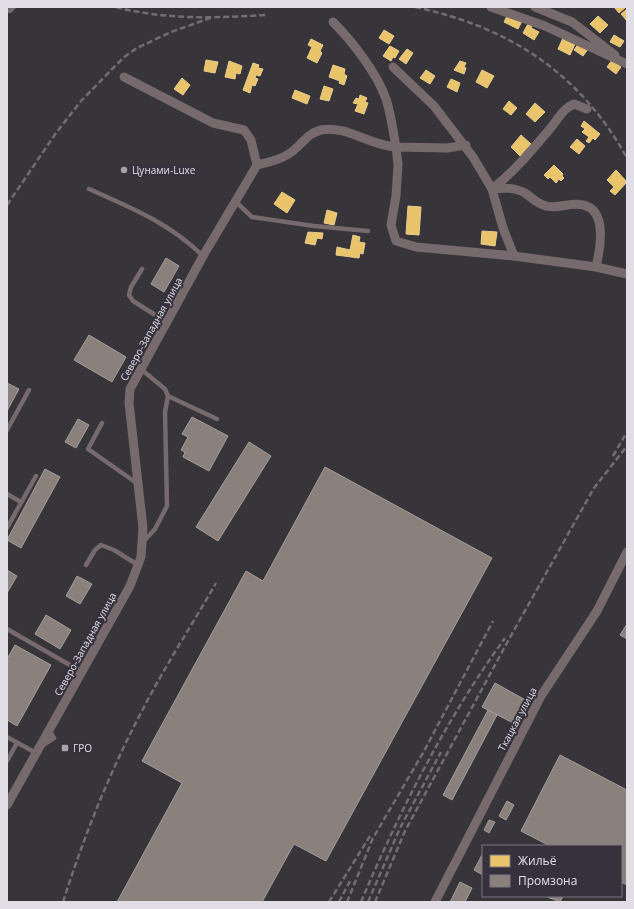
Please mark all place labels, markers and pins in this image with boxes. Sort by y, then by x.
place label: Цунами-Luxe [132,163,196,177]
marker: Цунами-Luxe [119,165,129,175]
place label: ГРО [73,741,92,755]
marker: ГРО [60,743,70,753]

